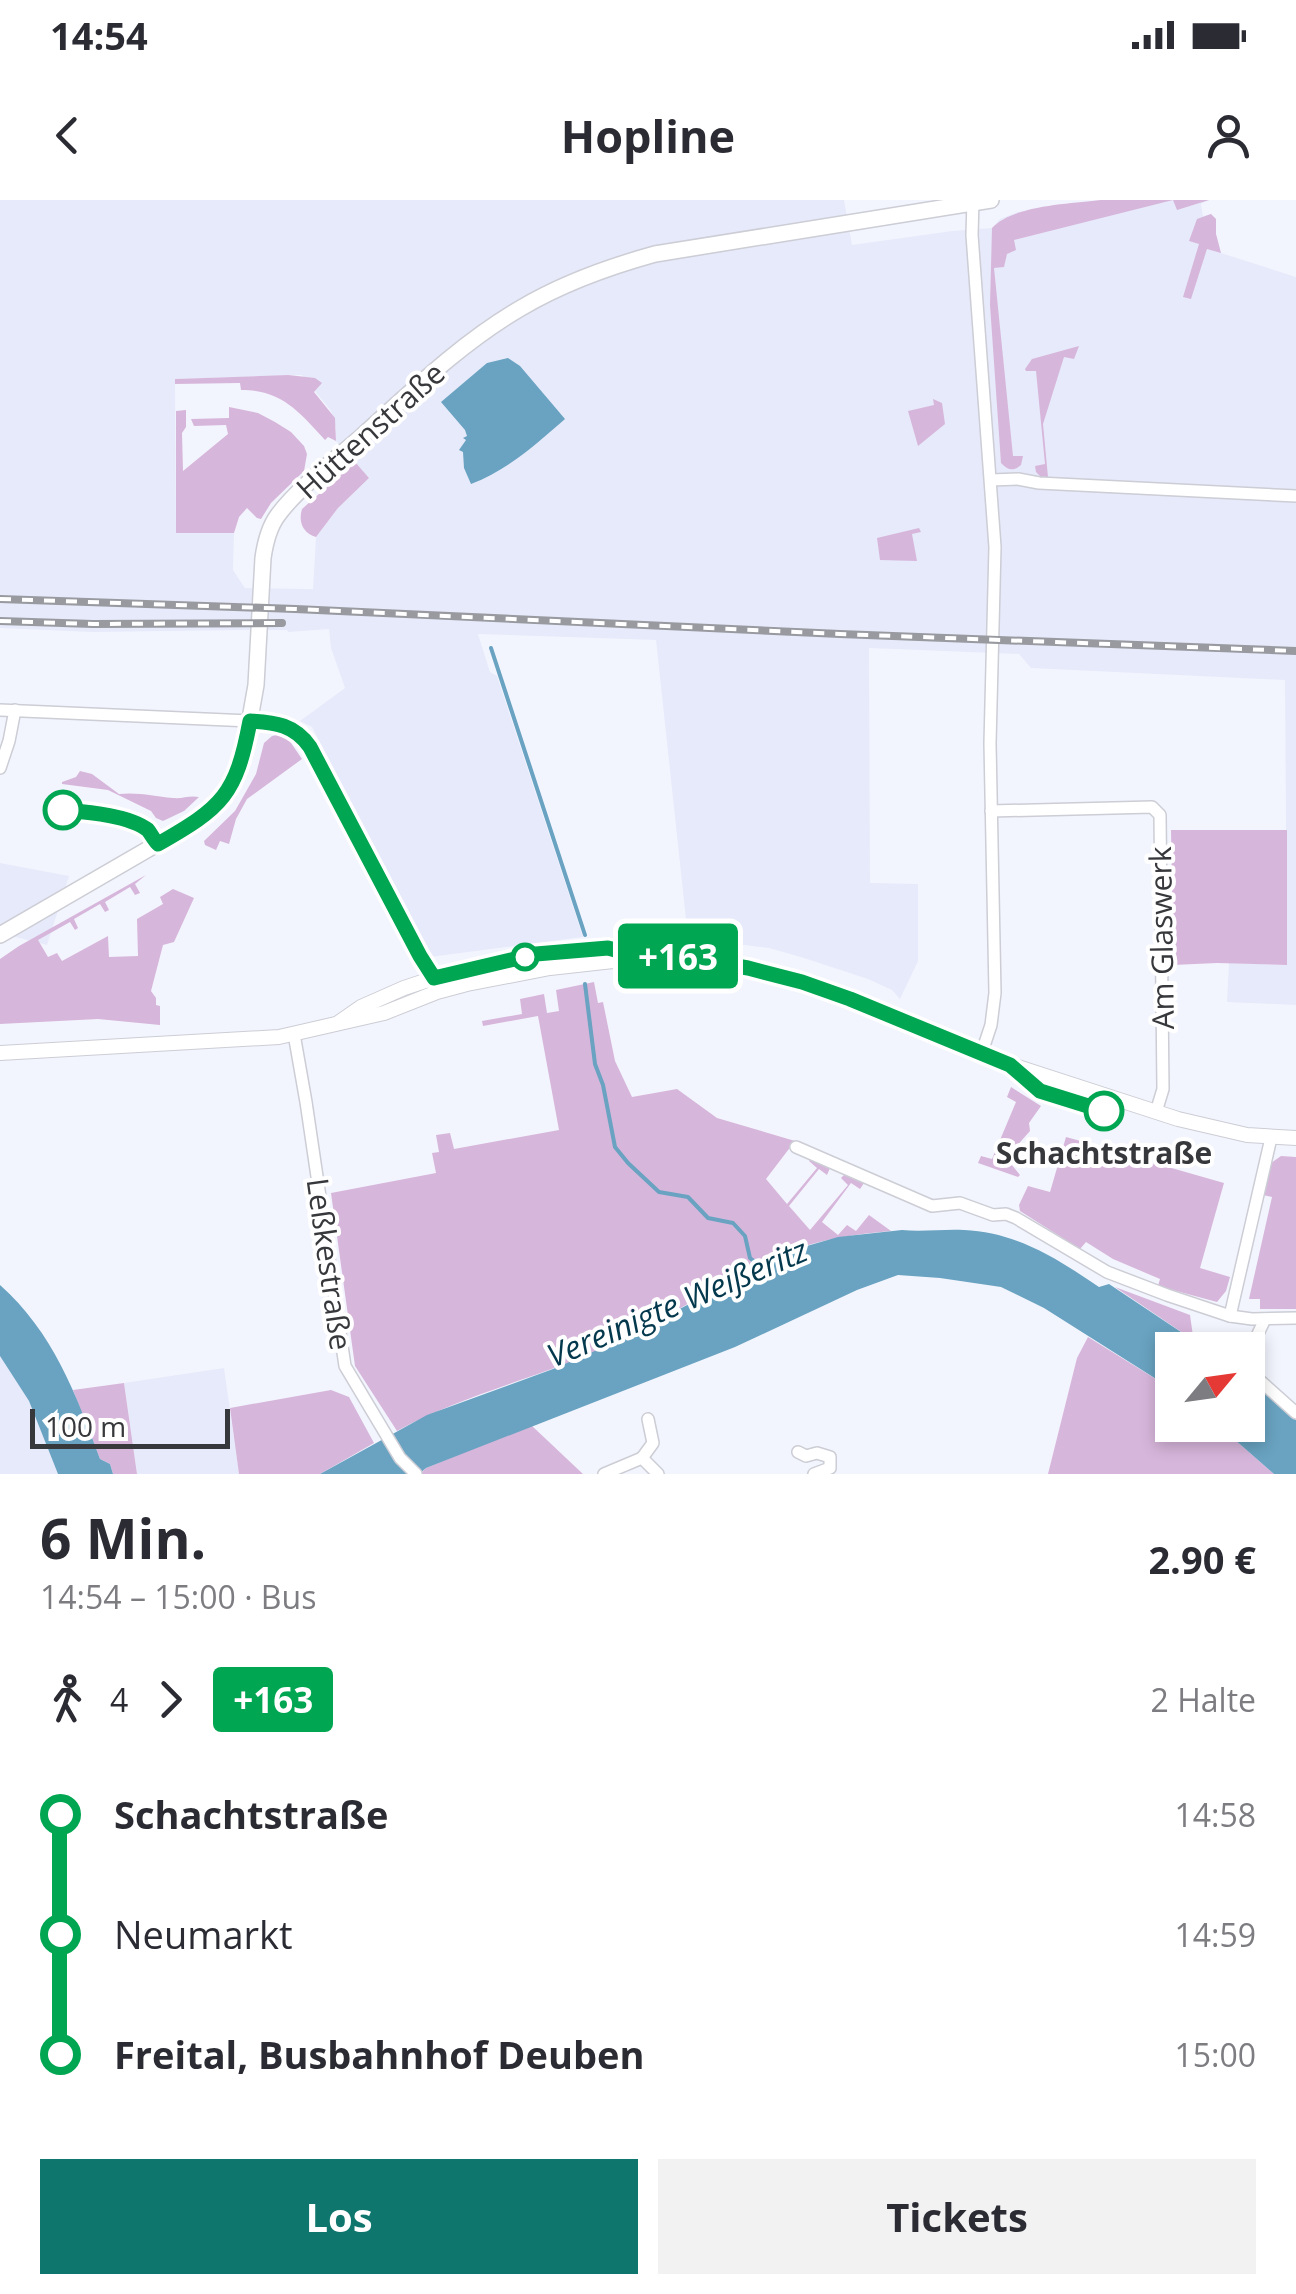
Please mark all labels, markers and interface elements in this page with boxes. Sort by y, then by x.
text: 14:54 [50,9,148,61]
text: Hopline [561,105,735,166]
icon: back [40,108,95,163]
icon: person [1201,108,1256,163]
street label: Hüttenstraße [287,352,453,508]
unlabelled marker [44,791,82,829]
street label: Am Glaswerk [1139,846,1183,1030]
line badge: +163 [608,924,748,988]
text: +163 [638,933,718,980]
unlabelled marker [512,944,538,970]
marker: Schachtstraße [1085,1092,1123,1130]
place label: Schachtstraße [996,1132,1212,1173]
street label: Leßkestraße [298,1175,362,1353]
water label: Vereinigte Weißeritz [540,1227,815,1376]
north arrow [1155,1332,1265,1442]
map controls [1155,1332,1265,1442]
scale bar [30,1404,230,1448]
text: 100 m [45,1407,126,1445]
text: 6 Min. [40,1500,206,1575]
text: 2.90 € [1148,1533,1256,1585]
text: 14:54 – 15:00 · Bus [40,1575,316,1618]
icon: walk [40,1672,95,1727]
icon: forward [143,1672,198,1727]
text: +163 [233,1676,313,1723]
text: 4 [110,1678,128,1721]
text: 2 Halte [1151,1678,1256,1721]
text: Schachtstraße [114,1788,388,1840]
text: 14:58 [1174,1793,1256,1836]
text: Neumarkt [114,1908,293,1960]
text: 14:59 [1174,1913,1256,1956]
text: Freital, Busbahnhof Deuben [114,2028,644,2080]
text: 15:00 [1174,2033,1256,2076]
button: Los [40,2159,638,2274]
button: Tickets [658,2159,1256,2274]

